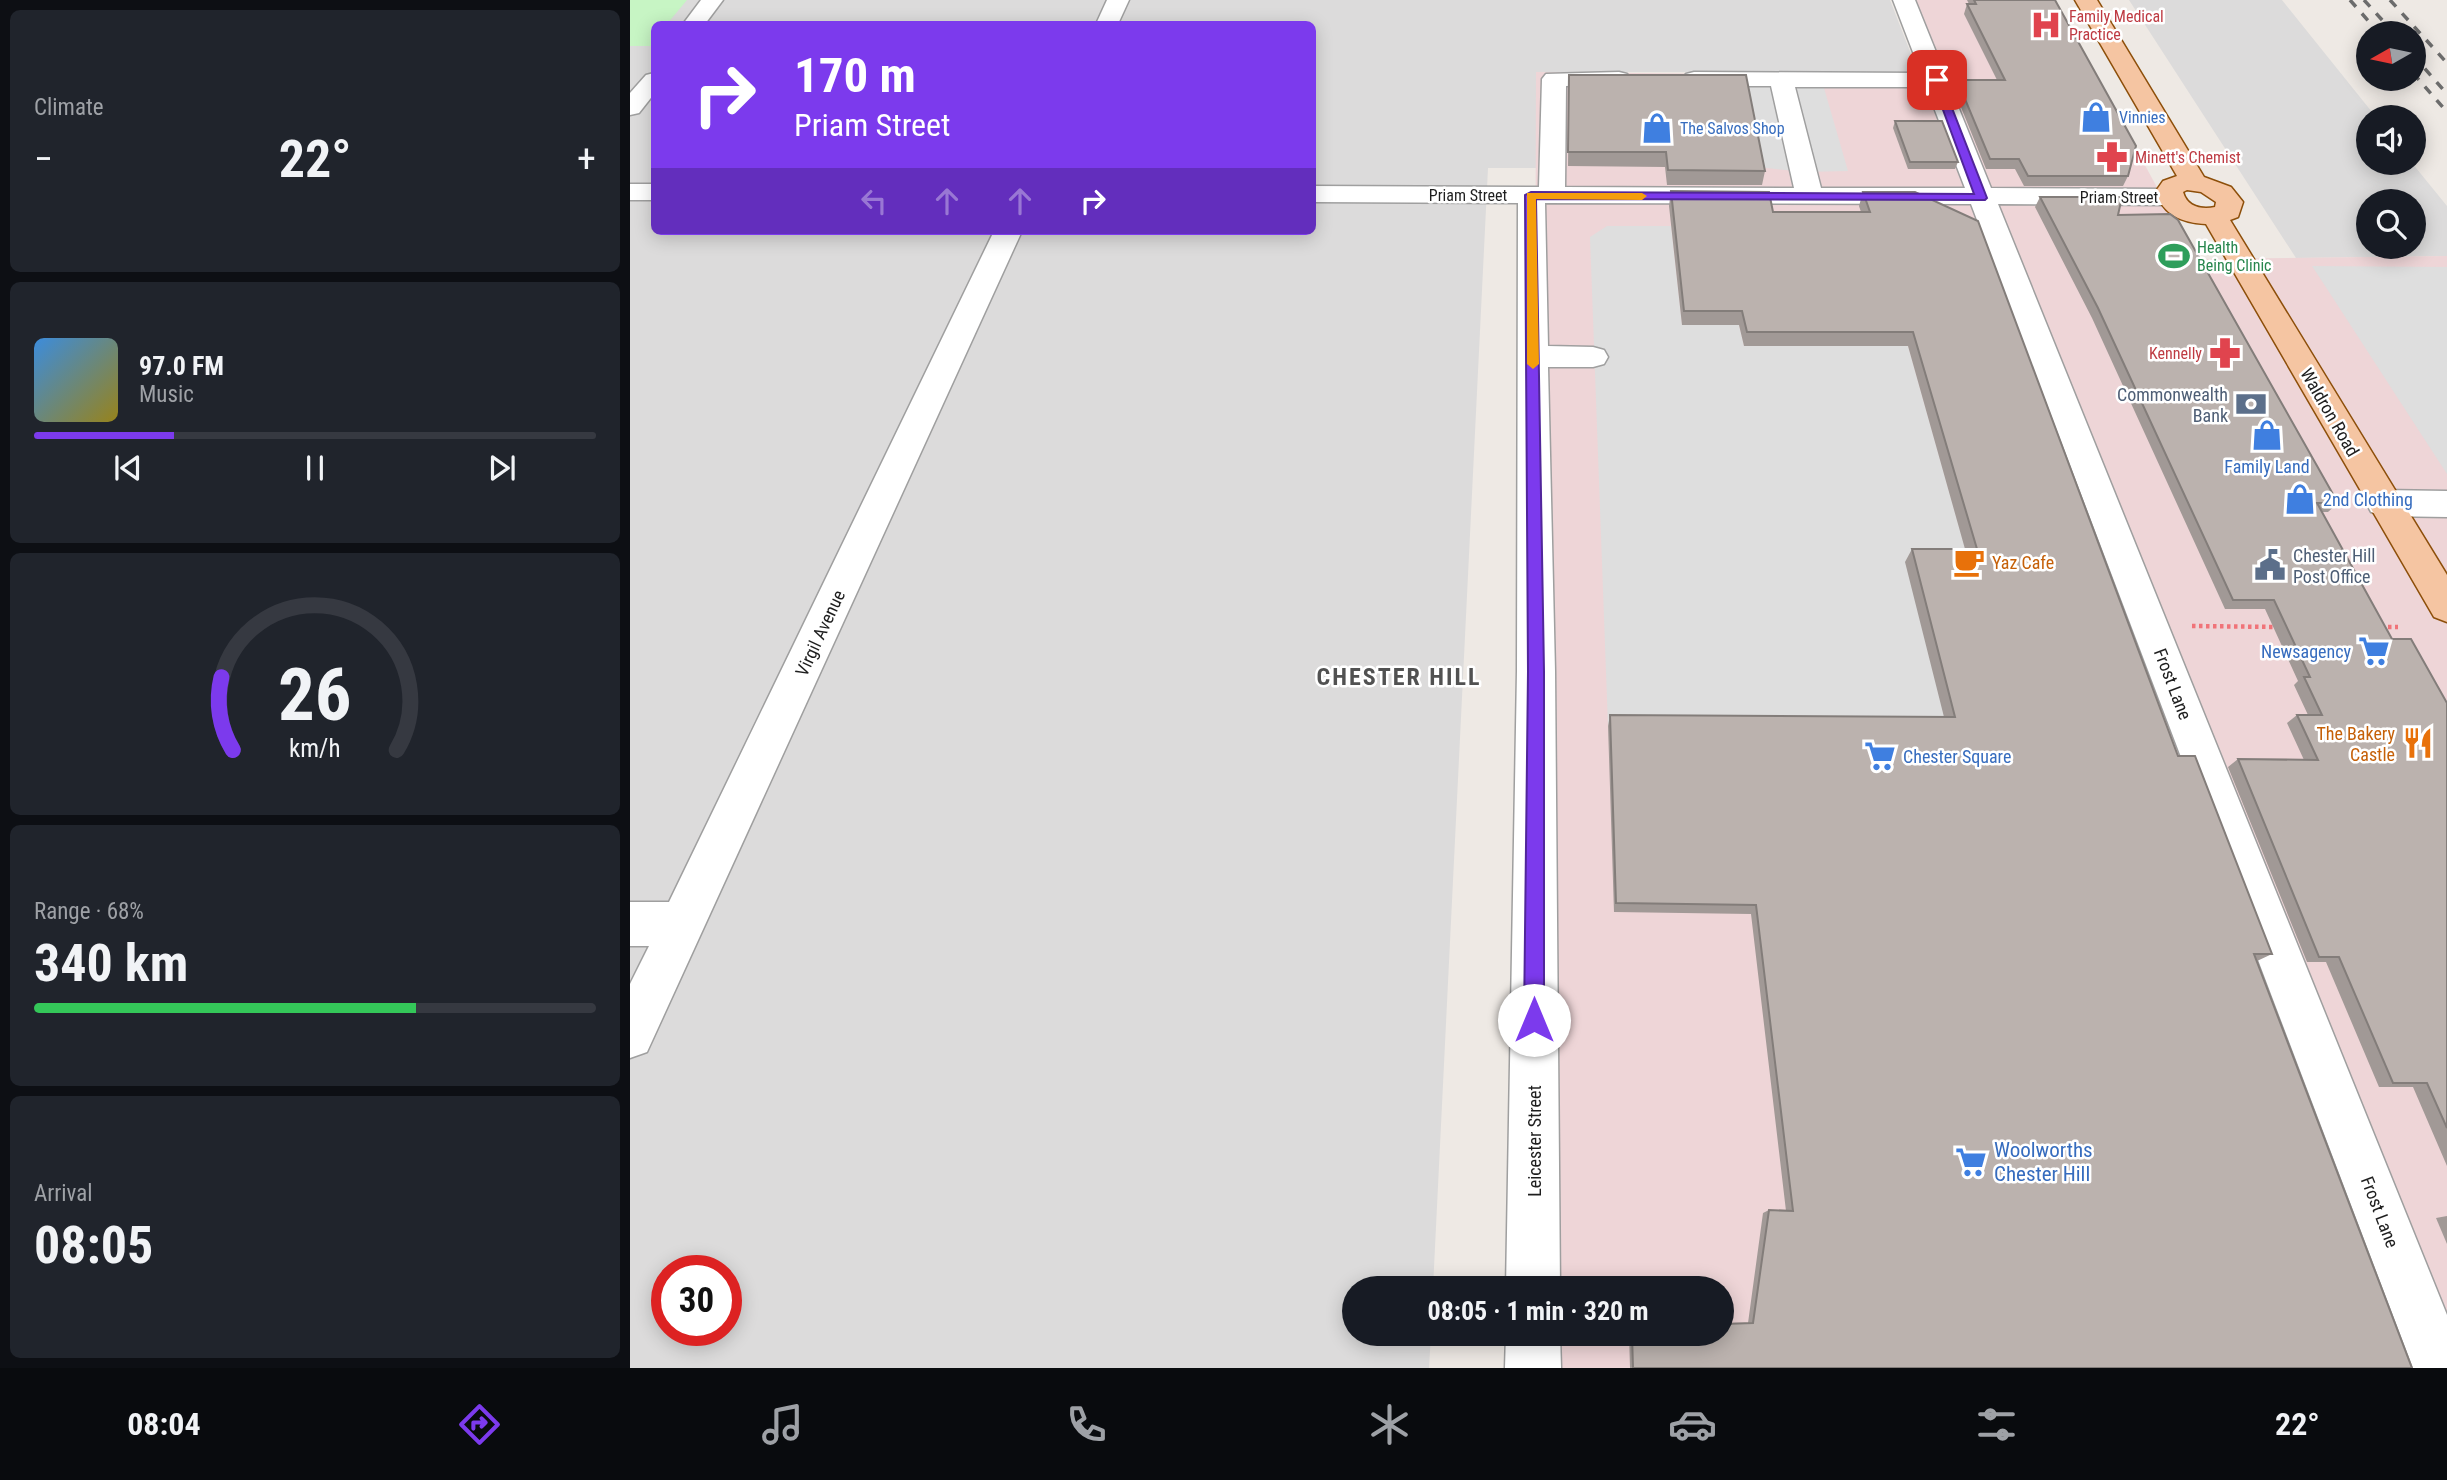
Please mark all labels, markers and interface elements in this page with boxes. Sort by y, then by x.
place label: Family Medical Practice [2069,7,2164,44]
hospital icon: Family Medical Practice [2029,8,2063,42]
north arrow [2356,21,2426,91]
map controls [2356,21,2426,259]
text: 170 m [794,47,916,104]
icon: right [679,49,770,140]
pin [1907,50,1967,110]
icon: arrive [1918,61,1956,99]
text: Climate [34,94,104,121]
shop icon: Vinnies [2079,100,2113,134]
button: sound [2356,105,2426,175]
text: Priam Street [794,106,951,144]
place label: Vinnies [2119,108,2166,127]
shop icon: The Salvos Shop [1640,111,1674,145]
place label: The Salvos Shop [1680,119,1785,138]
text: 22° [279,129,351,190]
text: − [34,137,53,181]
text: + [577,137,596,181]
pharmacy icon: Minett's Chemist [2095,140,2129,174]
place label: Minett's Chemist [2135,148,2241,167]
icon: left [855,182,893,220]
icon: ahead [928,182,966,220]
icon: ahead [1001,182,1039,220]
icon: right [1074,182,1112,220]
street label: Priam Street [1429,186,1507,205]
street label: Priam Street [2080,188,2158,207]
button: search [2356,189,2426,259]
place label: Health Being Clinic [2197,238,2271,275]
sports icon: Health Being Clinic [2157,239,2191,273]
pharmacy icon: Kennelly [2208,336,2242,370]
place label: Kennelly [2149,344,2202,363]
text: 97.0 FM [139,351,224,381]
street label: Waldron Road [2296,364,2364,460]
text: Music [139,381,194,408]
place label: Commonwealth Bank [2117,384,2228,426]
bank icon: Commonwealth Bank [2234,387,2268,421]
shop icon: Family Land [2250,418,2284,452]
icon: previous [109,449,147,487]
icon: pause [296,449,334,487]
icon: next [483,449,521,487]
place label: Family Land [2224,456,2310,477]
shop icon: 2nd Clothing [2283,482,2317,516]
place label: 2nd Clothing [2323,489,2413,510]
cafe icon: Yaz Cafe [1952,545,1986,579]
place label: Chester Hill Post Office [2293,545,2375,587]
public building icon: Chester Hill Post Office [2253,548,2287,582]
place label: Yaz Cafe [1992,552,2054,573]
street label: Virgil Avenue [791,587,849,679]
supermarket icon: Newsagency [2357,634,2391,668]
place label: Newsagency [2261,641,2351,662]
street label: Frost Lane [2150,645,2196,723]
text: 26 [278,652,352,738]
district label: CHESTER HILL [1317,663,1481,691]
place label: The Bakery Castle [2316,723,2396,765]
restaurant icon: The Bakery Castle [2401,726,2435,760]
text: km/h [289,734,341,763]
supermarket icon: Chester Square [1863,739,1897,773]
place label: Chester Square [1903,746,2011,767]
text: Range · 68% [34,898,144,925]
text: 340 km [34,933,188,994]
position arrow [1497,983,1571,1057]
street label: Leicester Street [1524,1085,1545,1197]
place label: Woolworths Chester Hill [1994,1138,2093,1186]
supermarket icon: Woolworths Chester Hill [1954,1145,1988,1179]
street label: Frost Lane [2357,1173,2403,1251]
text: Arrival [34,1180,93,1207]
text: 08:05 [34,1215,153,1276]
speed limit sign: 30 [651,1255,742,1346]
text: 08:05 · 1 min · 320 m [1428,1296,1648,1326]
icon: directions [455,1400,504,1449]
icon: music [758,1400,807,1449]
icon: phone [1062,1400,1111,1449]
icon: climate [1365,1400,1414,1449]
icon: car [1668,1400,1717,1449]
icon: filters [1972,1400,2021,1449]
text: 08:04 [127,1405,201,1443]
text: 22° [2275,1405,2320,1443]

